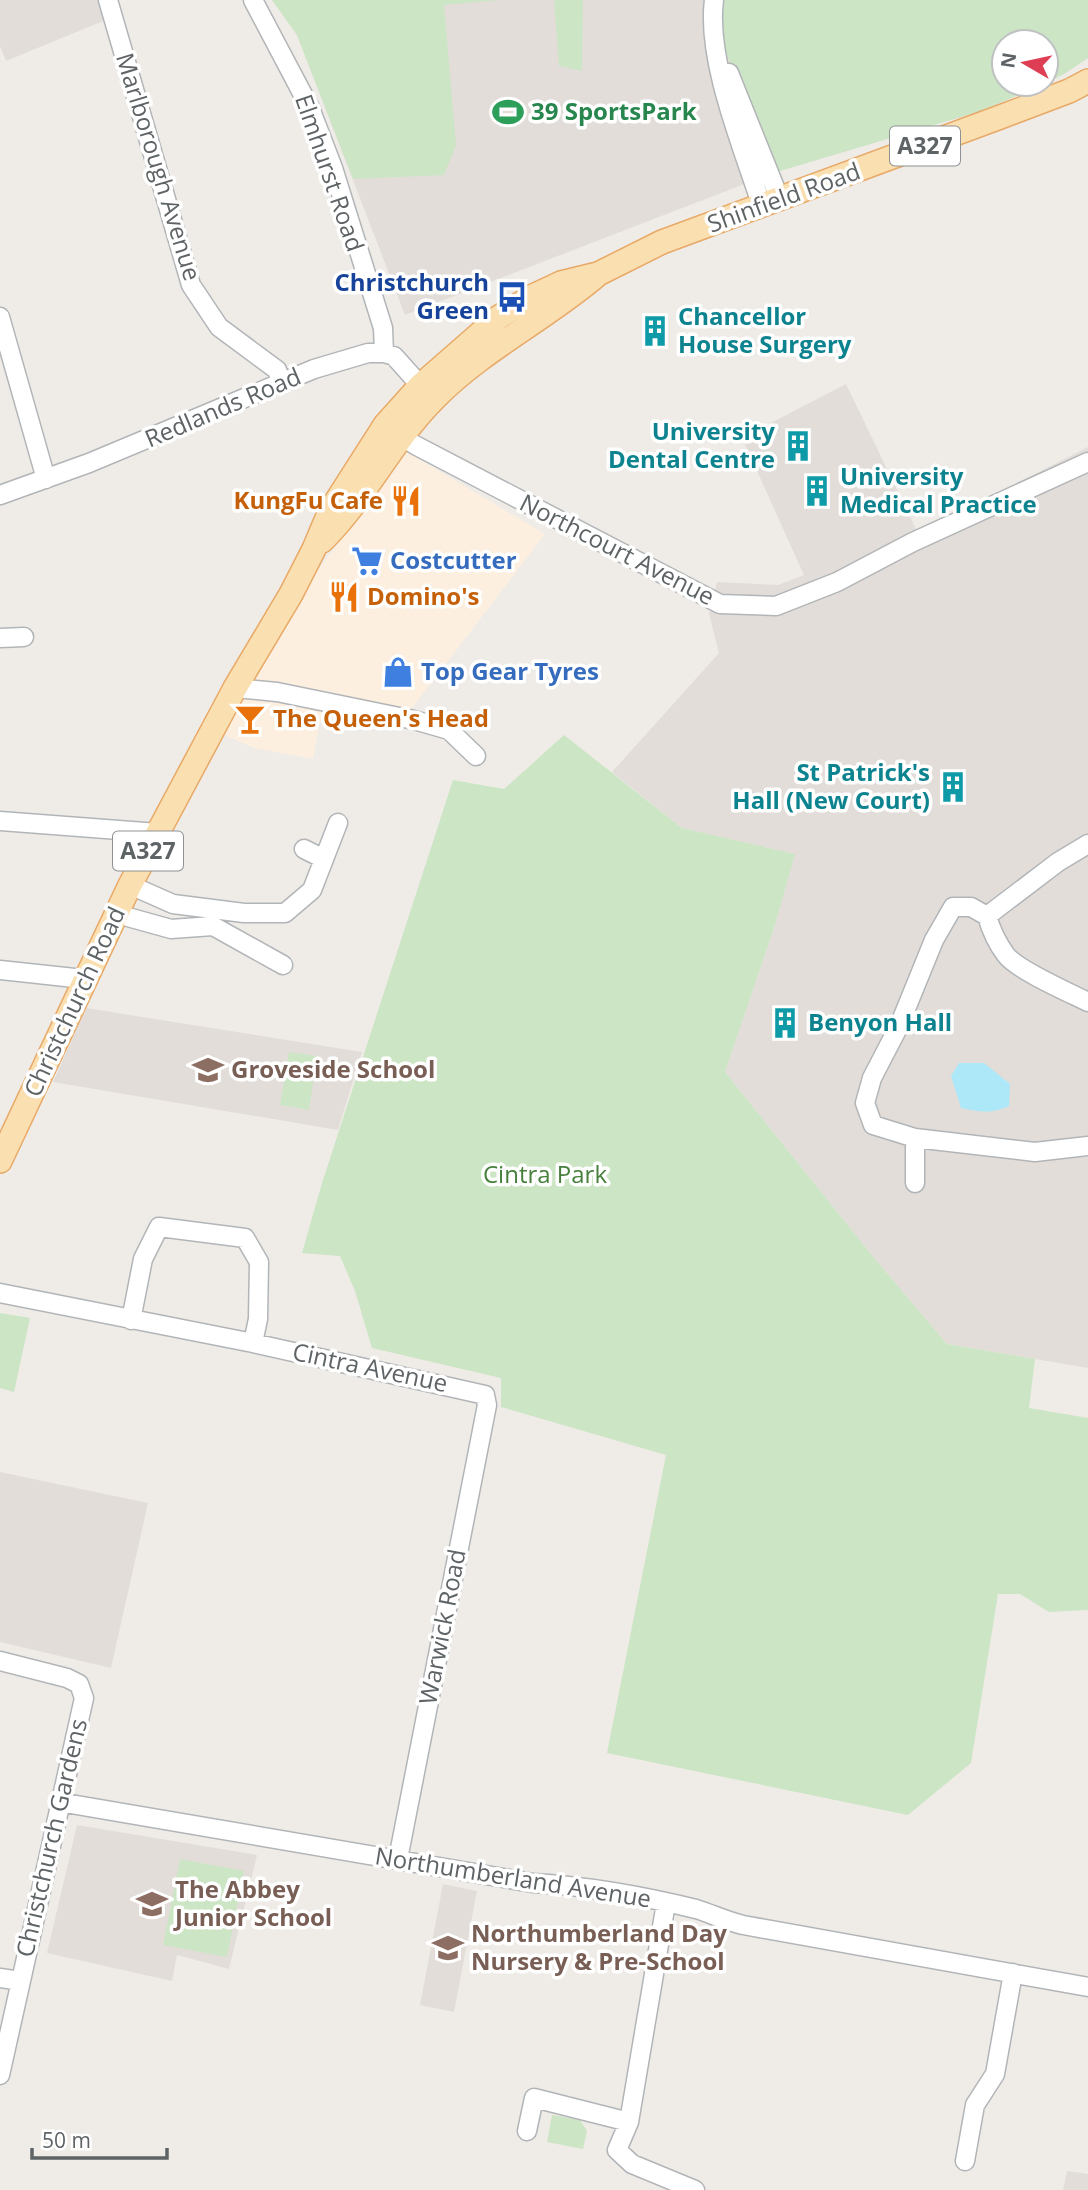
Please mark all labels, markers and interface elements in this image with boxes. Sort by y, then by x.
north arrow [990,28,1060,98]
street label: Marlborough Avenue [109,49,210,284]
text: N [994,51,1022,70]
street label: Elmhurst Road [288,89,373,256]
place label: 39 SportsPark [531,94,697,127]
sports icon: 39 SportsPark [491,95,525,129]
road number: A327 [890,127,960,166]
street label: Shinfield Road [702,154,865,240]
place label: Christchurch Green [334,265,489,326]
bus stop icon: Christchurch Green [495,280,529,314]
place label: Chancellor House Surgery [678,299,852,360]
building icon: Chancellor House Surgery [638,314,672,348]
street label: Redlands Road [139,359,306,454]
place label: University Dental Centre [608,414,775,475]
building icon: University Dental Centre [781,429,815,463]
place label: University Medical Practice [840,459,1037,520]
building icon: University Medical Practice [800,474,834,508]
place label: KungFu Cafe [234,483,383,516]
restaurant icon: KungFu Cafe [389,484,423,518]
street label: Northcourt Avenue [515,485,721,612]
place label: Costcutter [390,543,517,576]
supermarket icon: Costcutter [350,544,384,578]
place label: Domino's [367,579,480,612]
restaurant icon: Domino's [327,580,361,614]
place label: Top Gear Tyres [421,654,599,687]
shop icon: Top Gear Tyres [381,655,415,689]
place label: The Queen's Head [273,701,489,734]
bar icon: The Queen's Head [233,702,267,736]
place label: St Patrick's Hall (New Court) [732,755,930,816]
building icon: St Patrick's Hall (New Court) [936,770,970,804]
road number: A327 [113,832,183,870]
street label: Christchurch Road [15,901,132,1102]
place label: Benyon Hall [808,1005,952,1038]
building icon: Benyon Hall [768,1006,802,1040]
place label: Groveside School [231,1052,435,1085]
school or university icon: Groveside School [191,1053,225,1087]
park label: Cintra Park [483,1157,607,1190]
street label: Cintra Avenue [290,1334,451,1399]
street label: Warwick Road [410,1546,473,1707]
street label: Christchurch Gardens [7,1715,94,1960]
street label: Northumberland Avenue [373,1838,654,1915]
place label: The Abbey Junior School [173,1872,332,1933]
school or university icon: The Abbey Junior School [135,1887,169,1921]
place label: Northumberland Day Nursery & Pre-School [471,1916,727,1977]
school or university icon: Northumberland Day Nursery & Pre-School [431,1931,465,1965]
scale bar [32,2116,166,2160]
text: 50 m [42,2126,91,2154]

